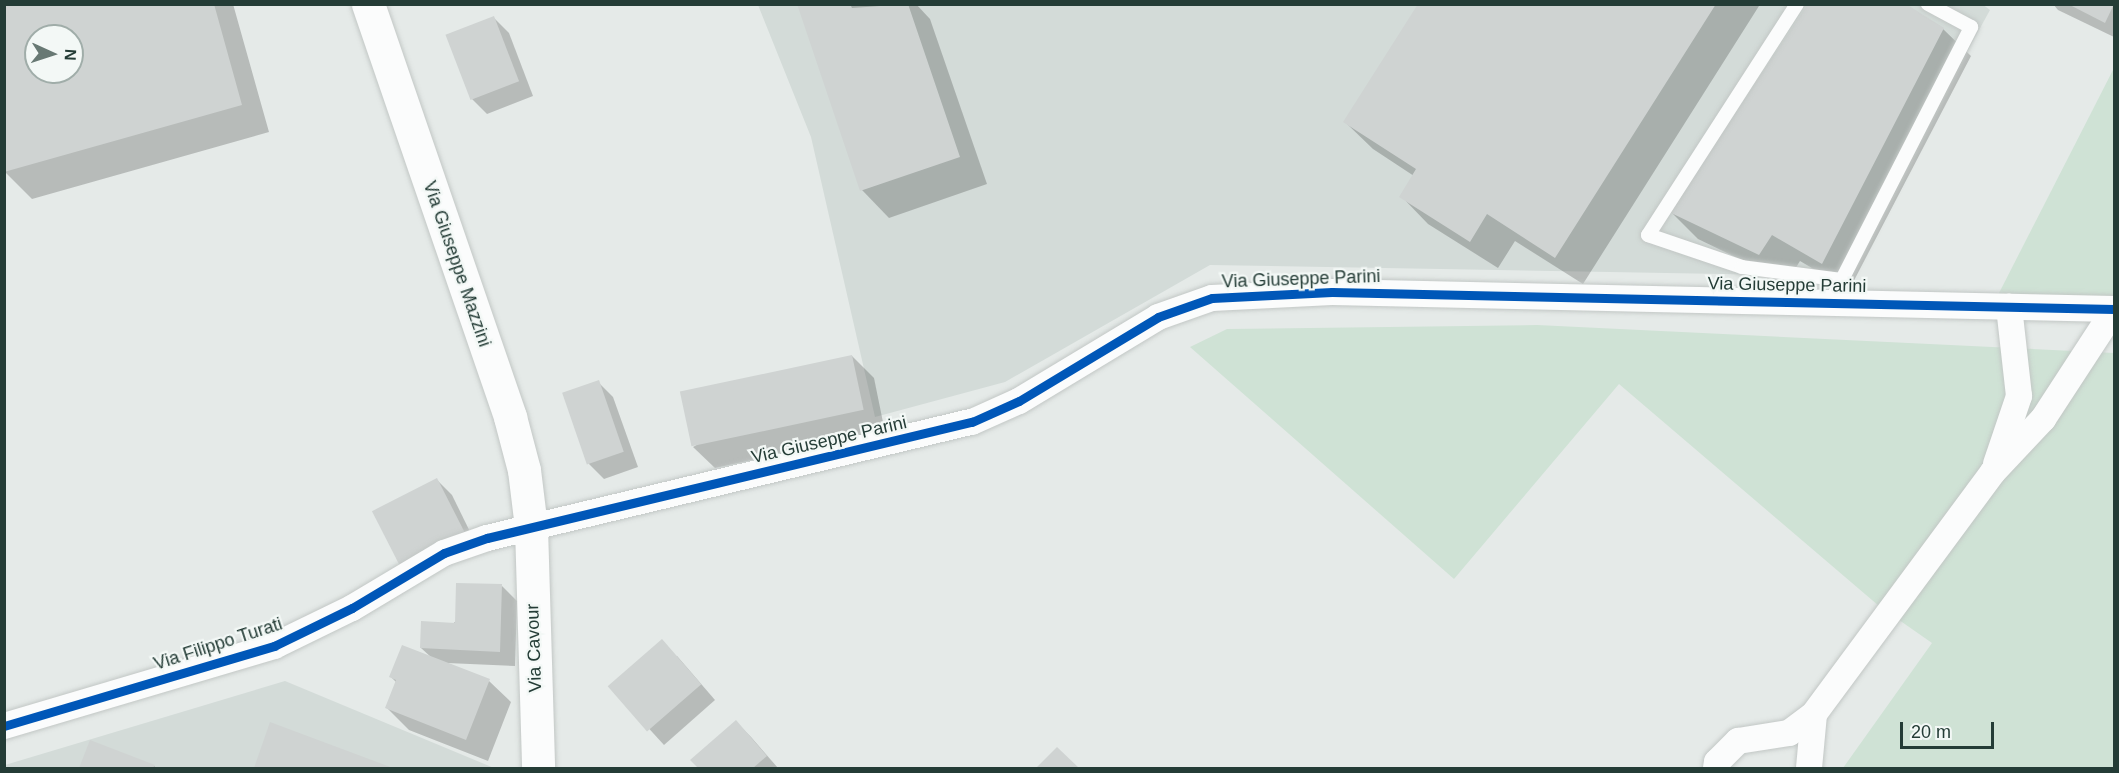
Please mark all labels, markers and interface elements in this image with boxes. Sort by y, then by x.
north arrow [24,24,84,84]
text: N [62,49,79,61]
street label: Via Giuseppe Mazzini [419,178,495,350]
street label: Via Giuseppe Parini [1221,265,1381,293]
street label: Via Giuseppe Parini [1707,273,1867,297]
street label: Via Giuseppe Parini [749,412,909,468]
street label: Via Cavour [522,603,546,693]
street label: Via Filippo Turati [151,613,285,675]
scale bar [1903,710,1998,748]
text: 20 m [1911,722,1951,742]

